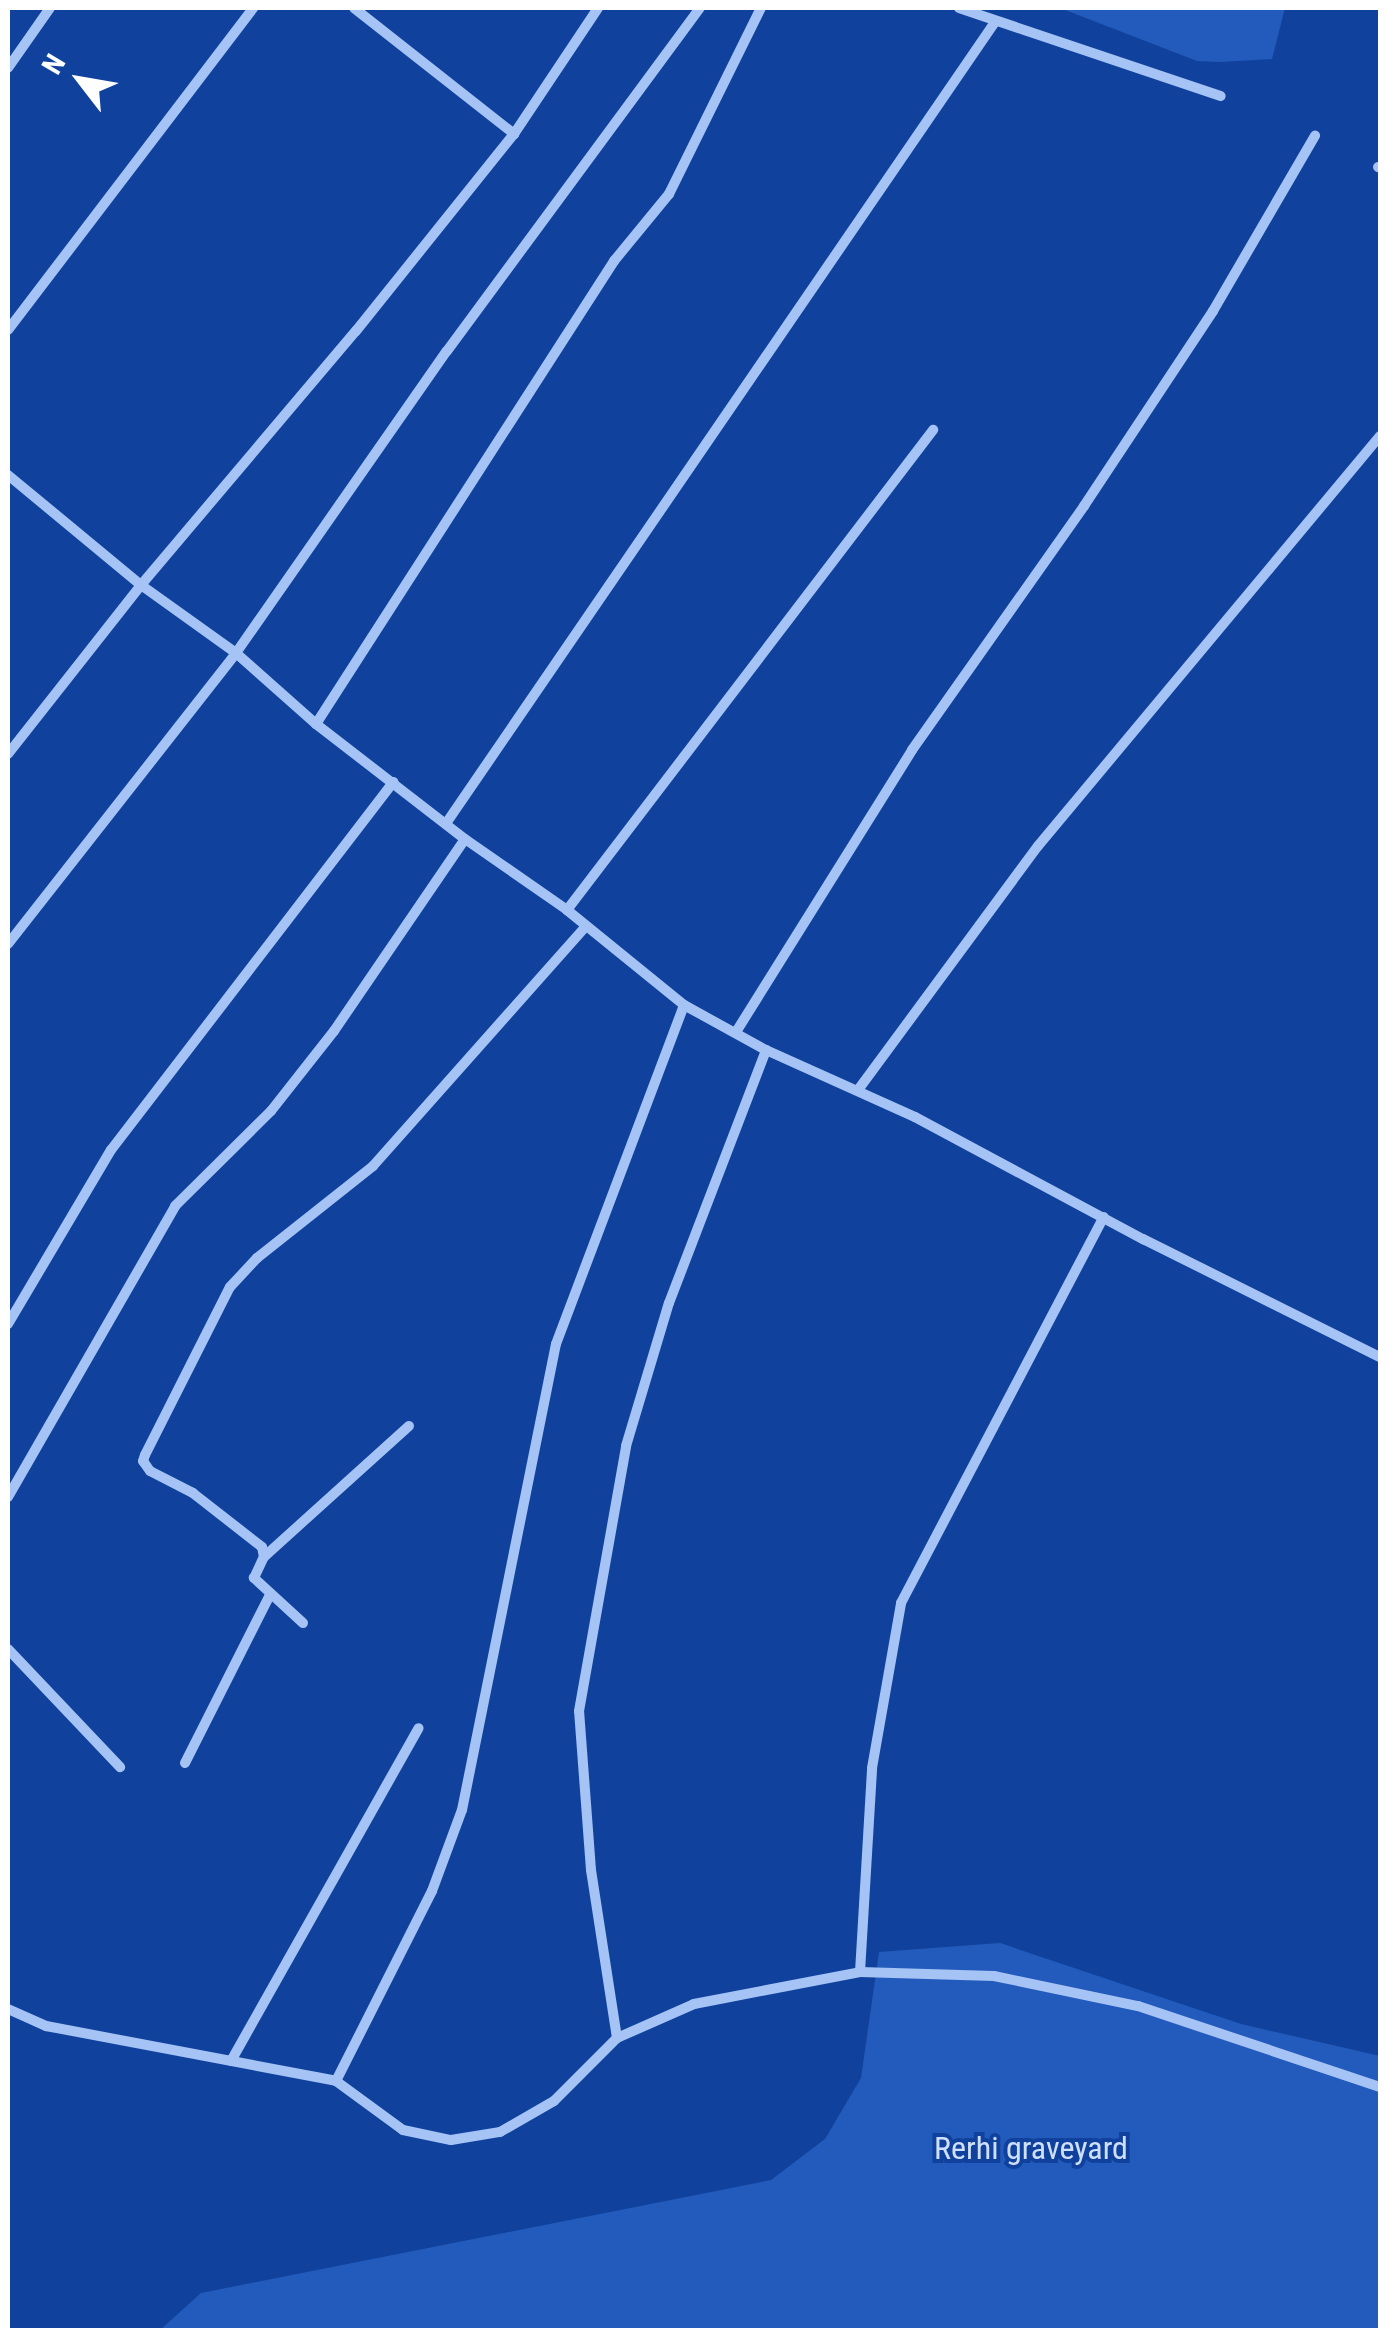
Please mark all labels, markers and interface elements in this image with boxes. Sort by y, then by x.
north arrow [30,30,130,130]
text: N [35,48,72,80]
park label: Rerhi graveyard [934,2129,1128,2167]

